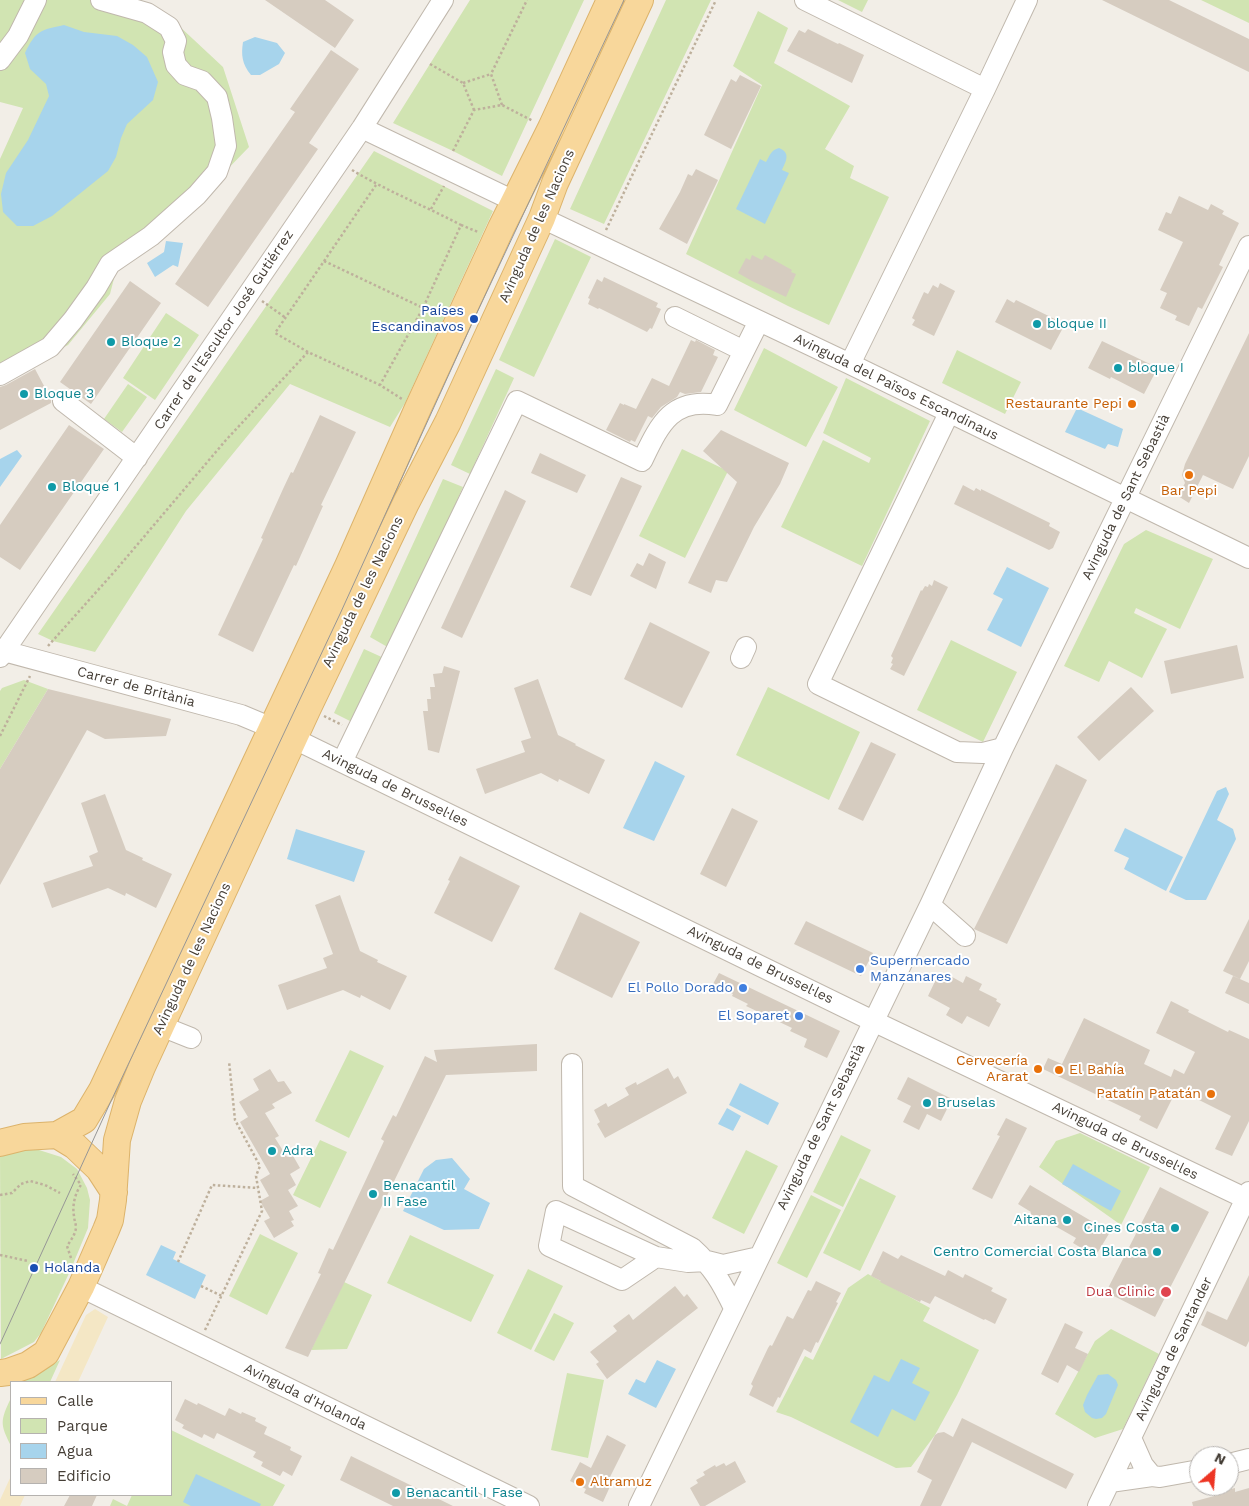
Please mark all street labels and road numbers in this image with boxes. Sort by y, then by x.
street label: Avinguda de les Nacions [496,147,578,305]
street label: Carrer de l'Escultor José Gutiérrez [151,227,297,433]
street label: Avinguda del Països Escandinaus [791,330,1001,444]
street label: Avinguda de Sant Sebastià [1079,411,1173,583]
street label: Avinguda de les Nacions [319,514,407,670]
street label: Carrer de Britània [75,663,197,711]
street label: Avinguda de Brussel·les [319,745,471,831]
street label: Avinguda de les Nacions [149,880,235,1038]
street label: Avinguda de Brussel·les [684,922,836,1008]
street label: Avinguda de Sant Sebastià [774,1041,868,1213]
street label: Avinguda de Brussel·les [1049,1098,1201,1184]
street label: Avinguda de Santander [1132,1274,1216,1424]
street label: Avinguda d'Holanda [241,1360,369,1434]

